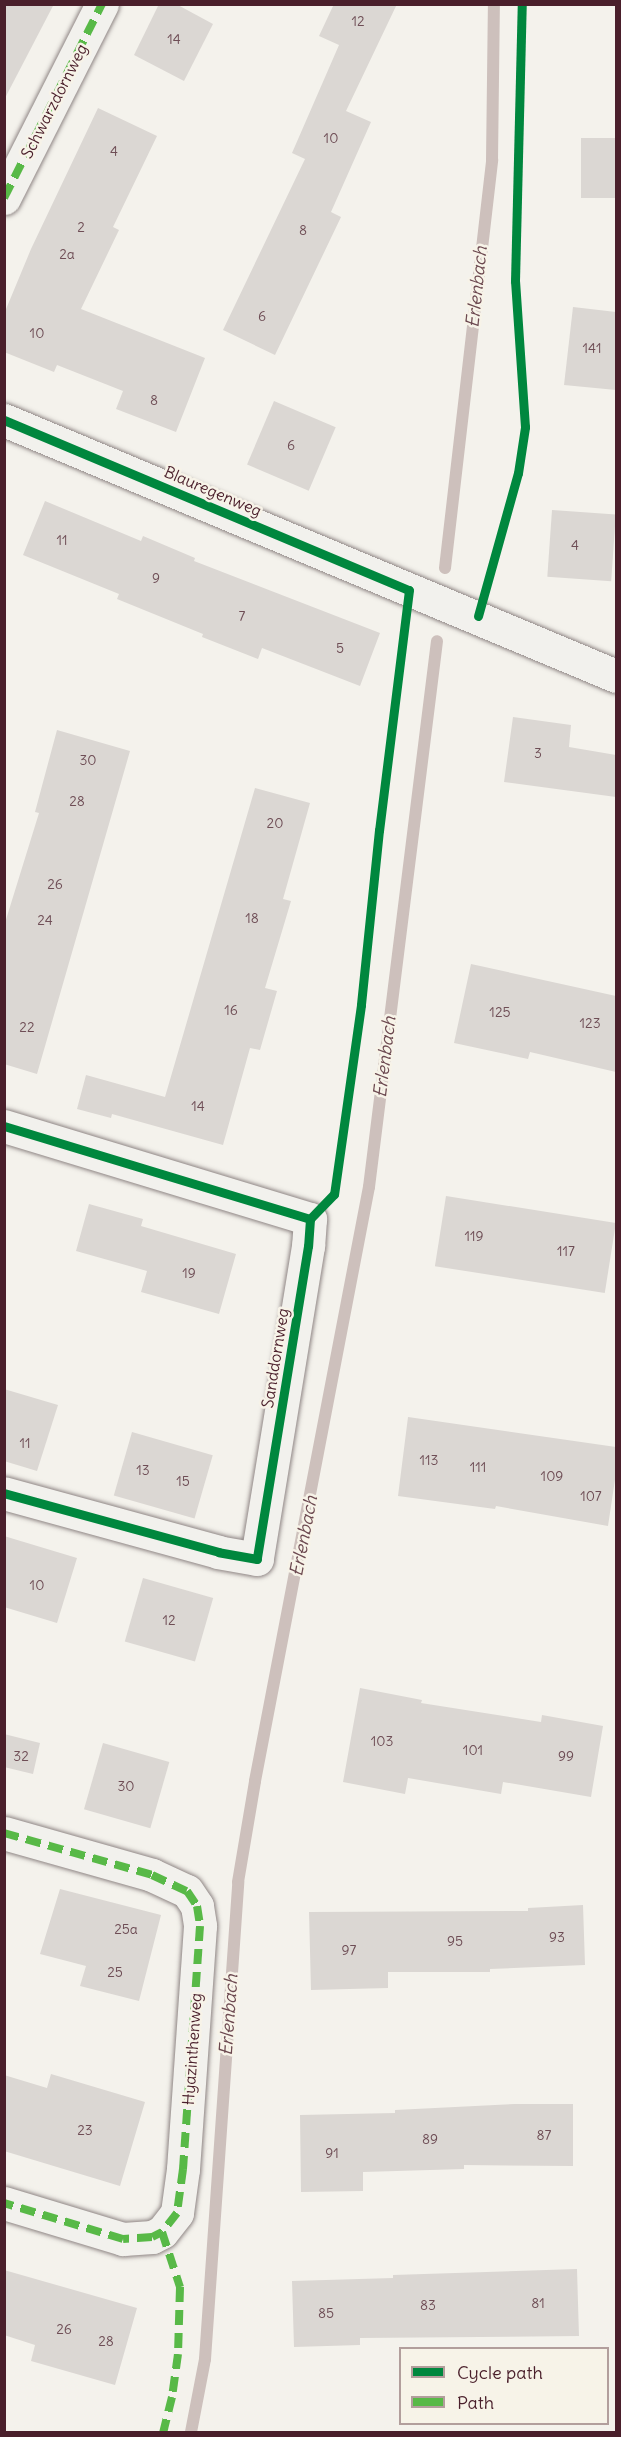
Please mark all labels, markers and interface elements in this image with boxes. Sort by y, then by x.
house number: 12 [351,13,365,29]
house number: 14 [167,31,181,47]
street label: Schwarzdornweg [17,40,91,162]
house number: 10 [324,130,338,146]
house number: 4 [110,143,118,159]
house number: 2 [77,219,85,235]
house number: 8 [299,222,307,238]
water label: Erlenbach [462,245,492,329]
house number: 2a [59,246,75,262]
house number: 6 [258,308,266,324]
house number: 10 [30,325,44,341]
house number: 141 [582,340,602,356]
house number: 8 [150,392,158,408]
house number: 6 [287,437,295,453]
street label: Blauregenweg [161,462,265,520]
house number: 11 [56,532,68,548]
house number: 4 [571,537,579,553]
house number: 9 [152,570,160,586]
house number: 7 [239,608,245,624]
house number: 5 [336,640,344,656]
house number: 3 [534,745,542,761]
house number: 30 [79,752,97,768]
house number: 28 [69,793,85,809]
house number: 20 [267,815,283,831]
house number: 26 [47,876,63,892]
house number: 18 [245,910,259,926]
house number: 24 [37,912,53,928]
house number: 16 [224,1002,238,1018]
house number: 125 [489,1004,511,1020]
water label: Erlenbach [369,1015,401,1099]
house number: 123 [579,1015,601,1031]
house number: 22 [19,1019,35,1035]
house number: 14 [191,1098,205,1114]
house number: 119 [464,1228,484,1244]
house number: 117 [557,1243,575,1259]
house number: 19 [182,1265,196,1281]
street label: Sanddornweg [258,1307,292,1409]
house number: 11 [19,1435,31,1451]
house number: 113 [419,1452,439,1468]
house number: 111 [470,1459,486,1475]
house number: 13 [136,1462,150,1478]
house number: 109 [541,1468,563,1484]
house number: 15 [176,1473,190,1489]
house number: 107 [580,1488,602,1504]
water label: Erlenbach [286,1494,322,1578]
house number: 10 [30,1577,44,1593]
house number: 12 [162,1612,176,1628]
house number: 103 [371,1733,393,1749]
house number: 101 [463,1742,483,1758]
house number: 32 [13,1748,29,1764]
house number: 99 [558,1748,574,1764]
house number: 30 [117,1778,135,1794]
house number: 25a [114,1921,138,1937]
house number: 93 [549,1929,565,1945]
house number: 95 [447,1933,463,1949]
house number: 97 [342,1942,356,1958]
house number: 25 [107,1964,123,1980]
water label: Erlenbach [215,1974,243,2056]
street label: Hyazinthenweg [178,1992,206,2106]
house number: 23 [77,2122,93,2138]
house number: 87 [537,2127,551,2143]
house number: 89 [422,2131,438,2147]
house number: 91 [325,2145,339,2161]
house number: 81 [531,2295,545,2311]
house number: 83 [420,2297,436,2313]
house number: 85 [318,2305,334,2321]
house number: 26 [56,2321,72,2337]
house number: 28 [98,2333,114,2349]
legend [399,2347,609,2425]
text: Cycle path [457,2361,543,2384]
text: Path [457,2391,494,2414]

